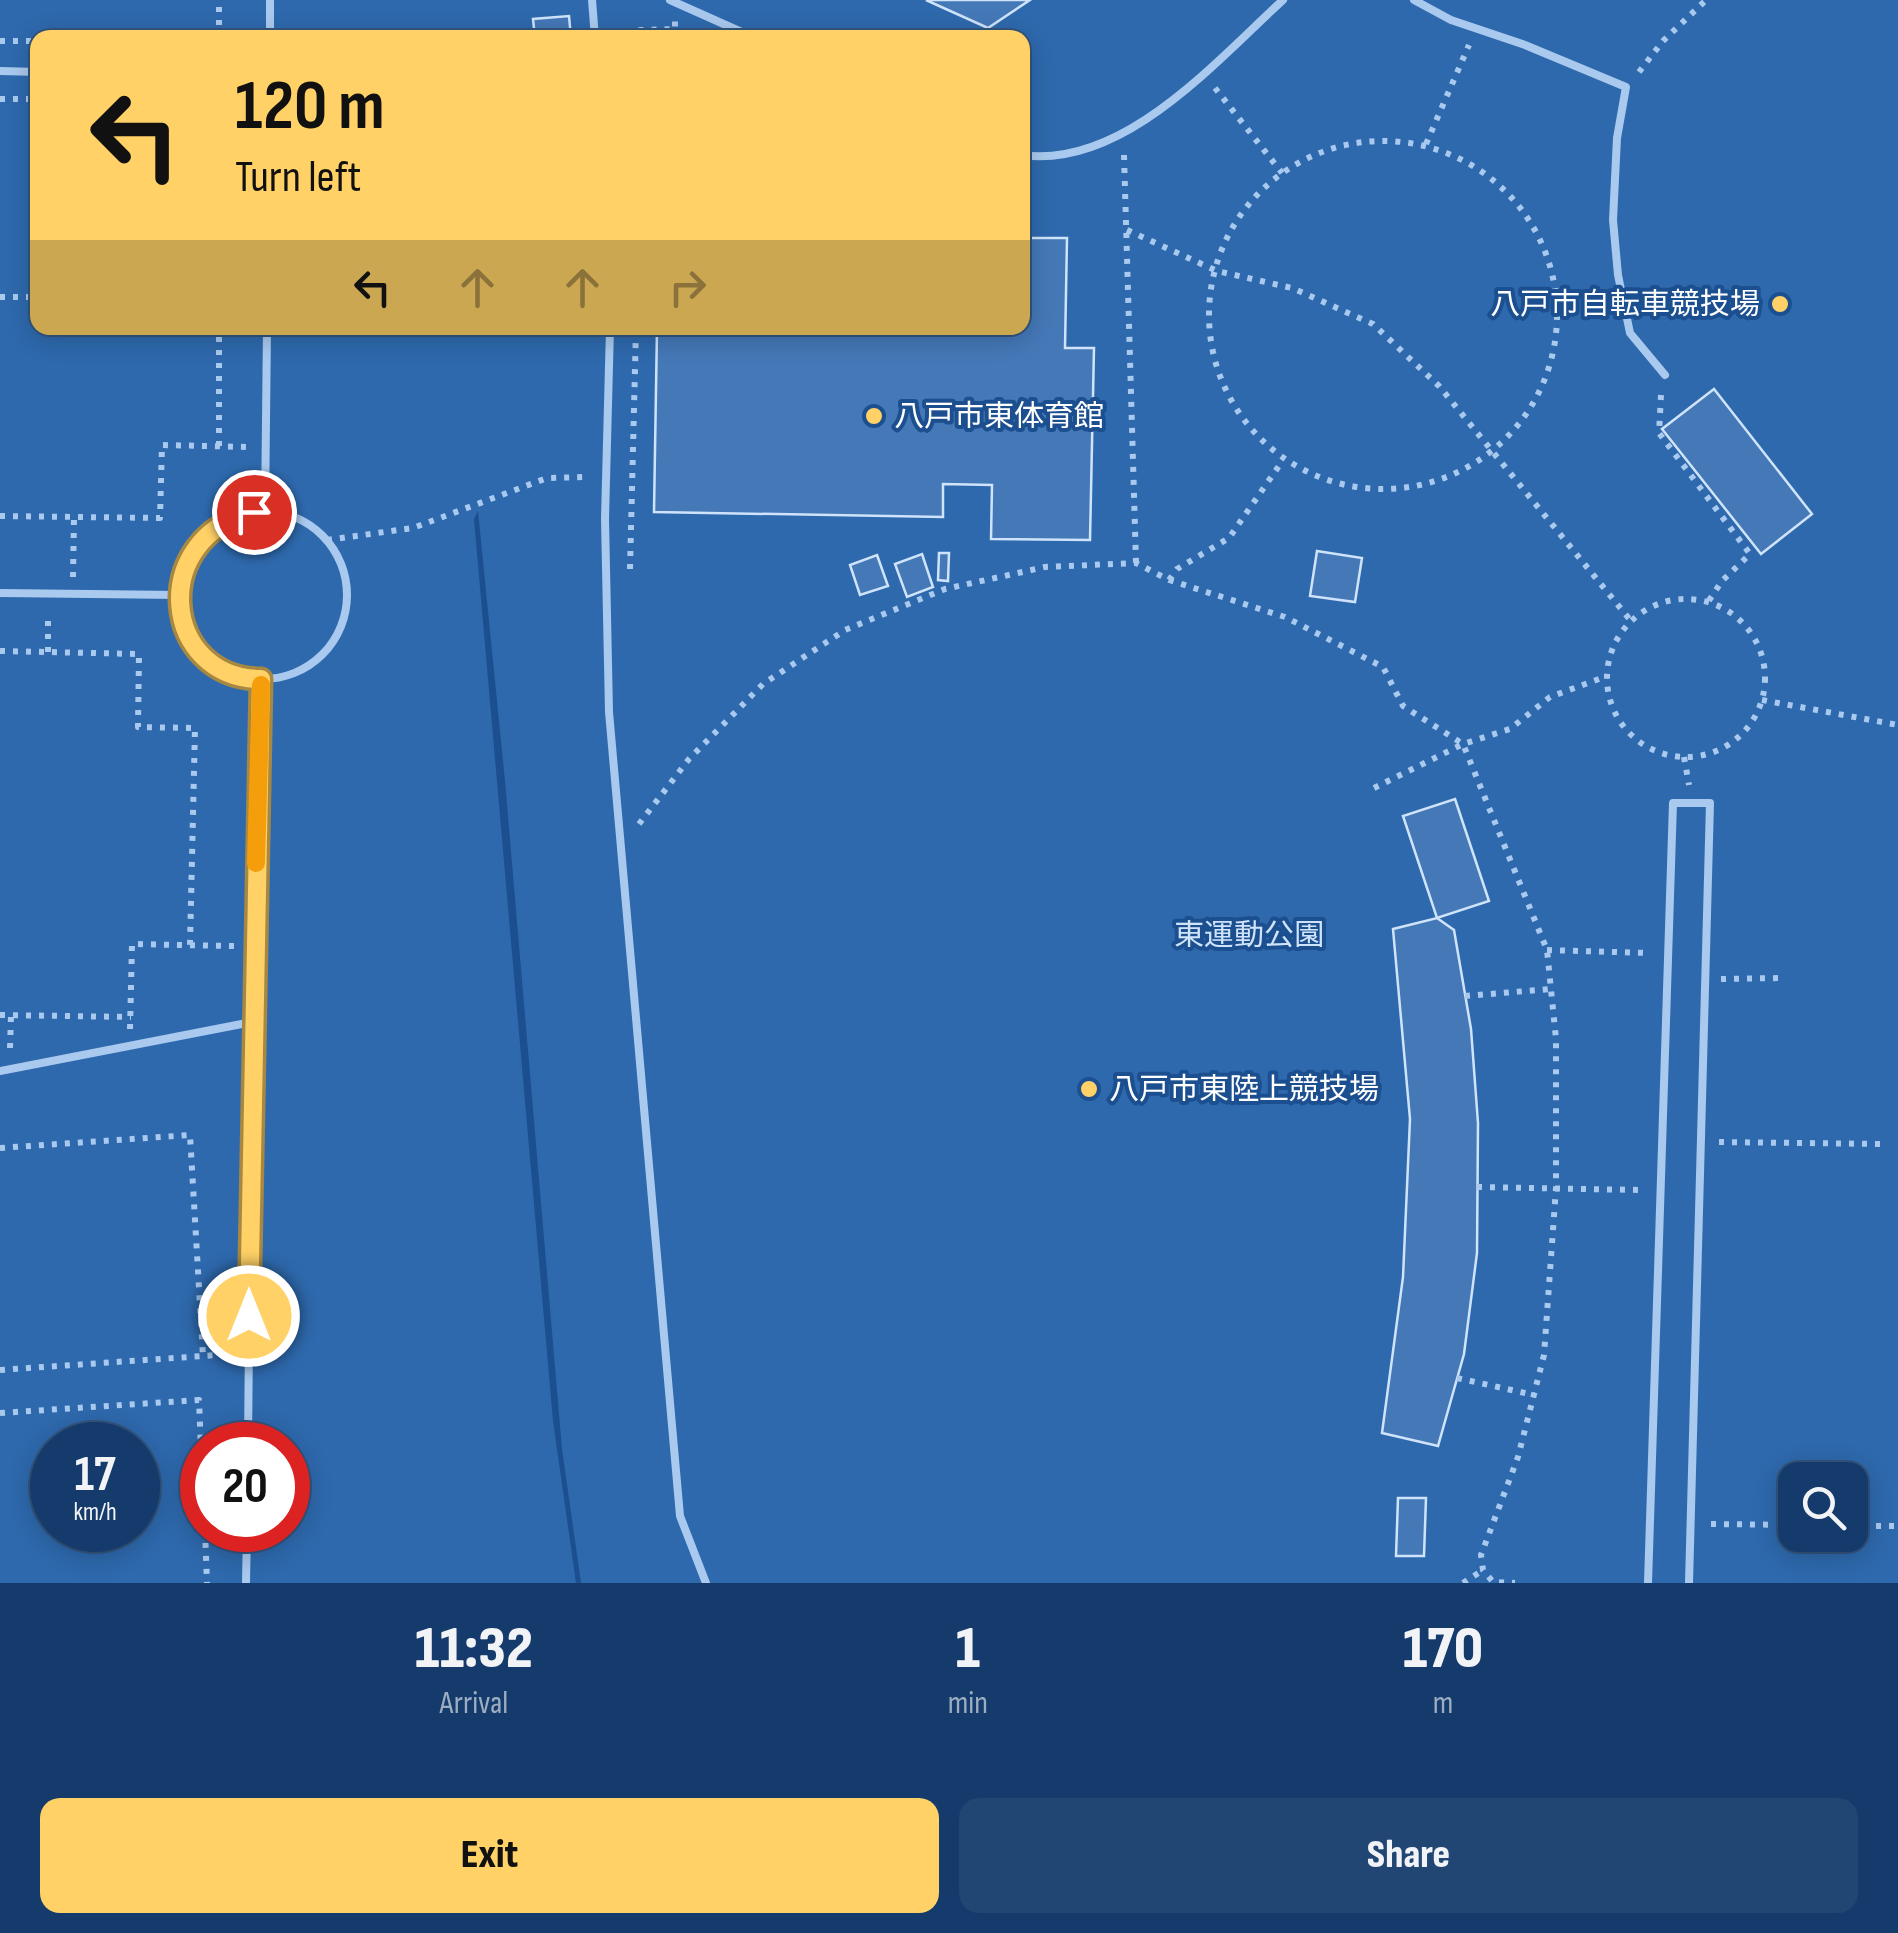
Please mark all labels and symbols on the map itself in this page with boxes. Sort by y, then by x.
place label: 八戸市自転車競技場 [1490,287,1760,323]
marker: 八戸市自転車競技場 [1769,293,1791,315]
place label: 八戸市東体育館 [894,399,1104,435]
marker: 八戸市東体育館 [863,405,885,427]
pin [212,470,297,555]
park label: 東運動公園 [1174,918,1324,954]
place label: 八戸市東陸上競技場 [1109,1072,1379,1108]
marker: 八戸市東陸上競技場 [1078,1078,1100,1100]
position arrow [197,1264,301,1368]
speed limit sign: 20 [180,1422,310,1552]

